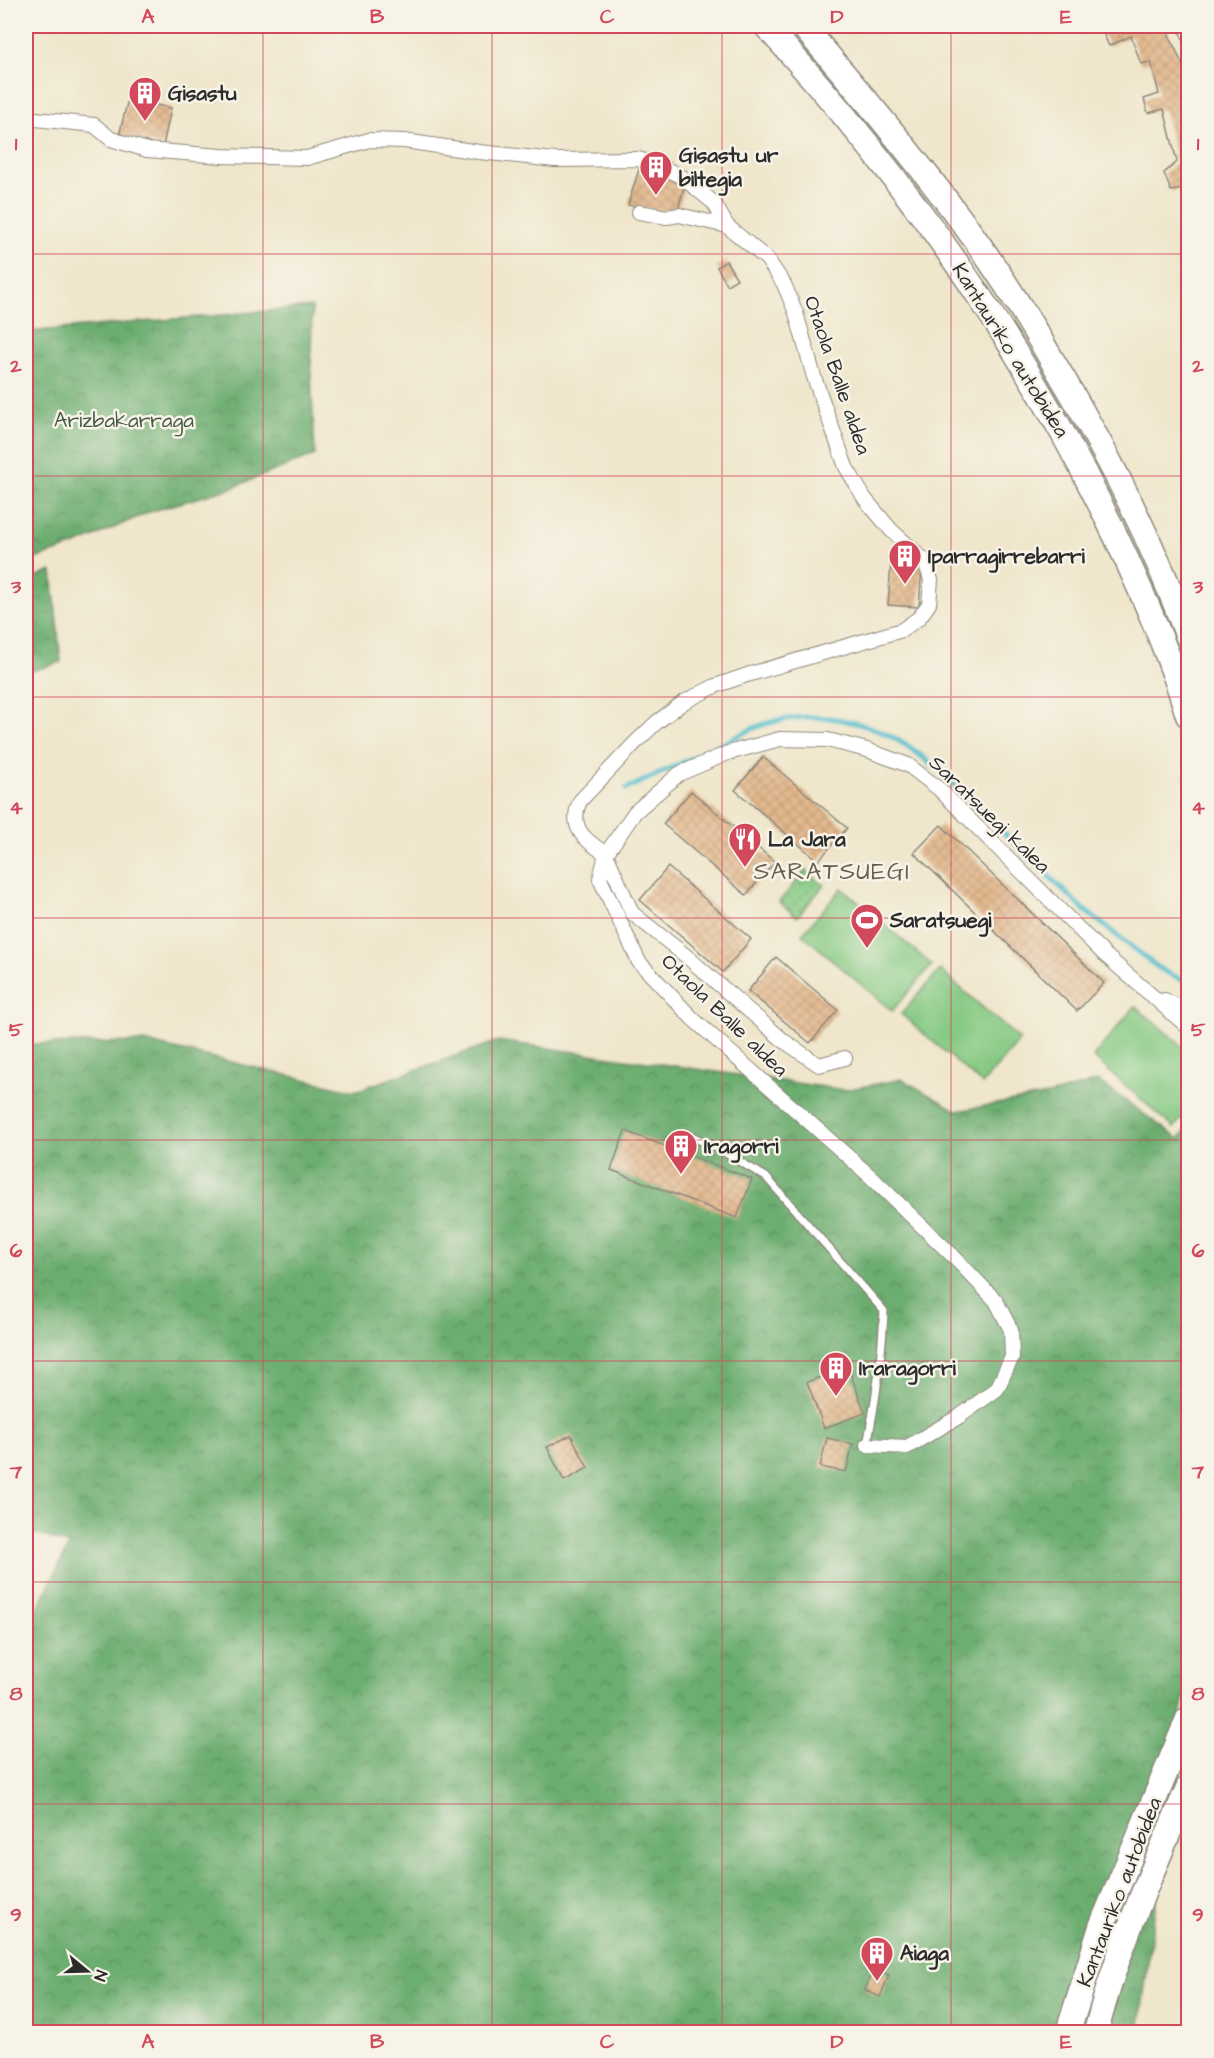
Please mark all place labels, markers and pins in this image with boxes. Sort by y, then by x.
building icon: Gisastu [127,75,163,122]
place label: Gisastu [168,79,237,108]
place label: Gisastu ur biltegia [679,141,779,196]
building icon: Gisastu ur biltegia [638,149,674,196]
building icon: Iparragirrebarri [887,538,923,585]
place label: Iparragirrebarri [928,542,1086,573]
restaurant icon: La Jara [727,821,763,868]
place label: La Jara [768,825,846,854]
sports icon: Saratsuegi [849,902,885,949]
place label: Saratsuegi [889,906,992,937]
building icon: Iragorri [663,1128,699,1175]
place label: Iragorri [704,1132,779,1163]
building icon: Iraragorri [818,1350,854,1397]
place label: Iraragorri [859,1354,957,1385]
building icon: Aiaga [859,1935,895,1982]
place label: Aiaga [900,1939,949,1970]

